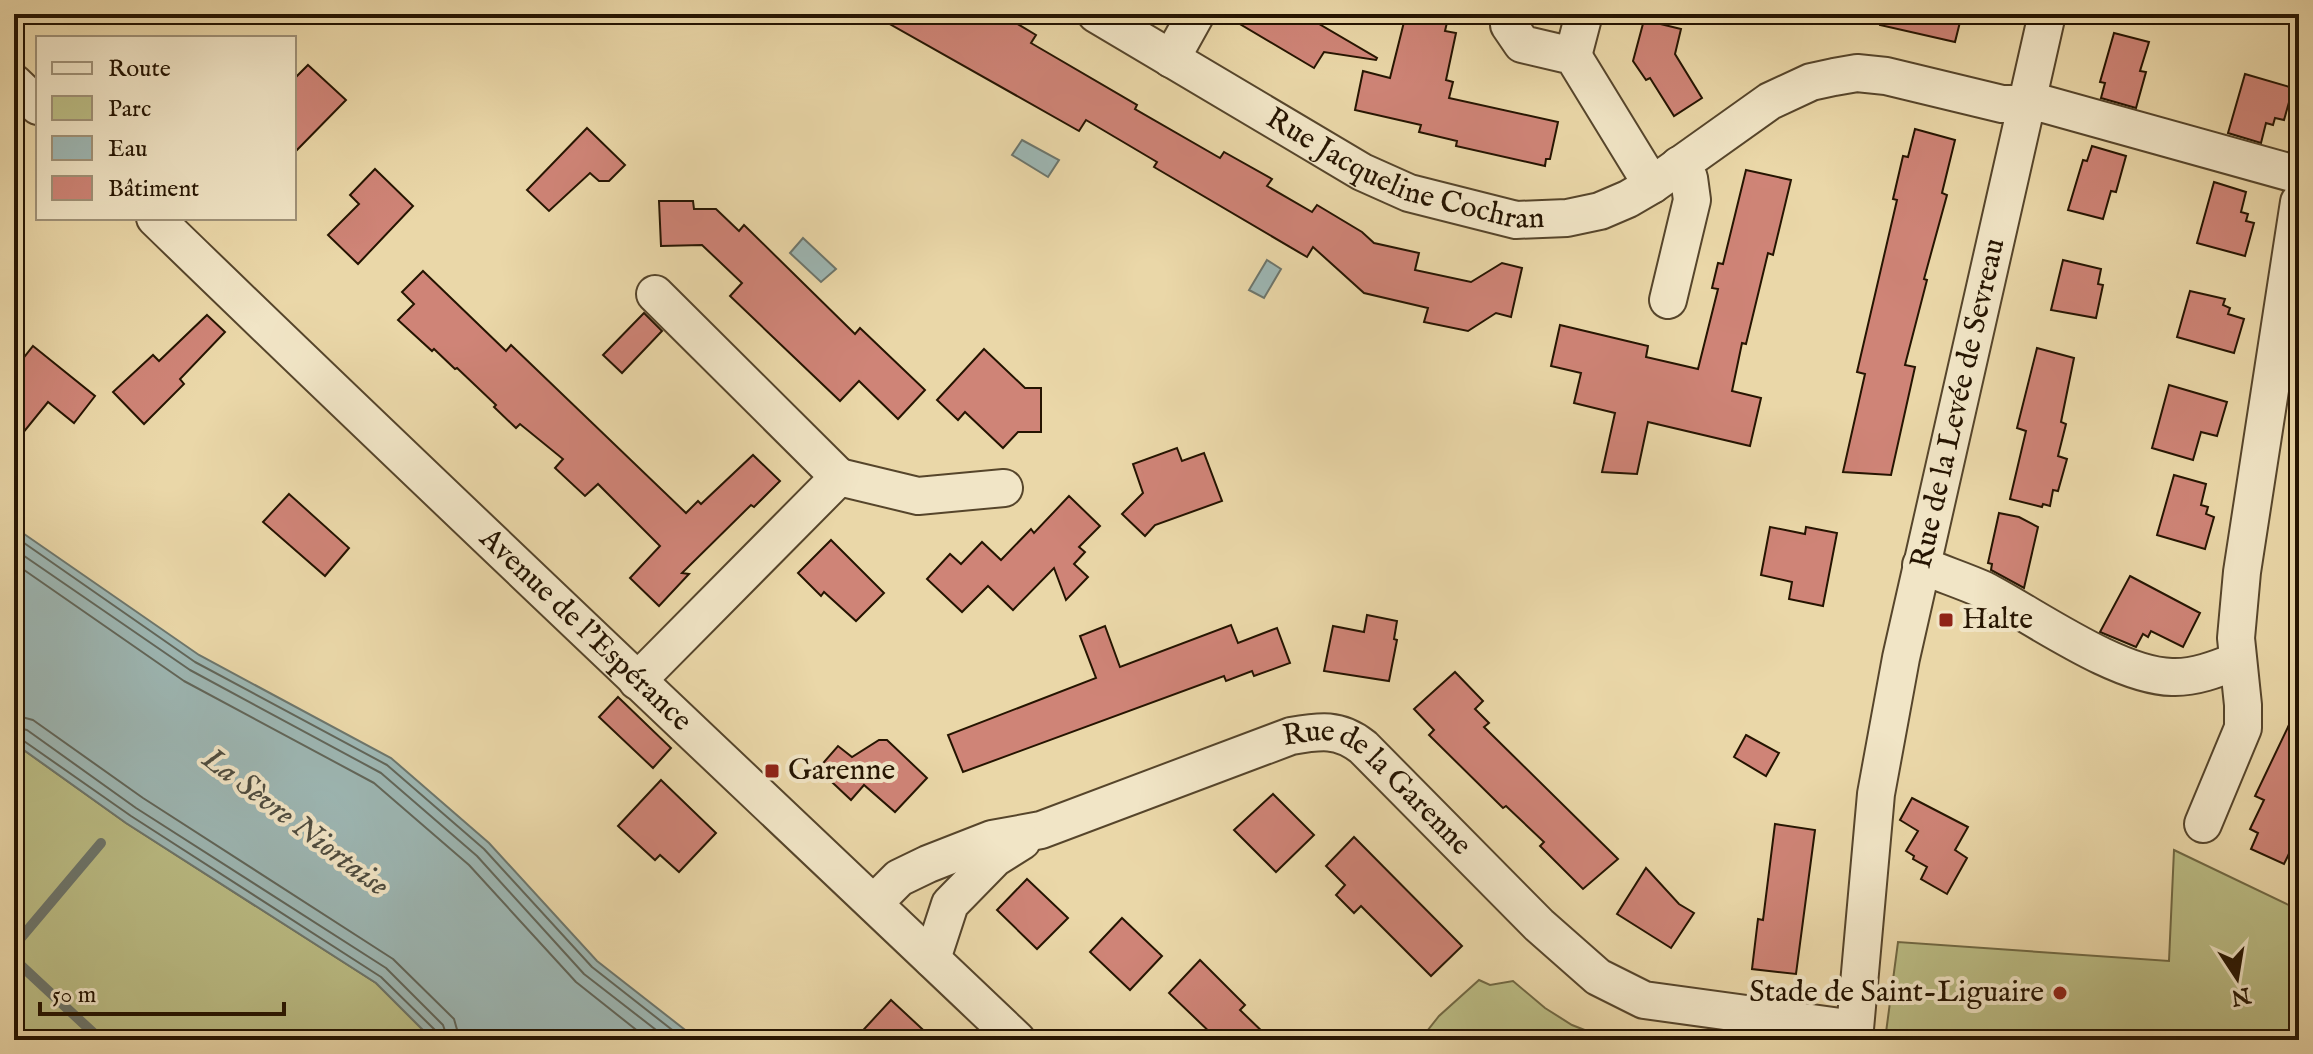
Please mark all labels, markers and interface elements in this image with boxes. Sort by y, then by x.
legend [36,36,296,220]
text: Route [108,54,171,85]
text: Parc [108,94,151,125]
street label: Rue Jacqueline Cochran [1259,100,1545,239]
text: Eau [108,134,147,165]
text: Bâtiment [108,174,199,205]
street label: Rue de la Levée de Sevreau [1903,235,2014,573]
street label: Avenue de l'Espérance [470,520,699,740]
place label: Halte [1962,601,2033,639]
marker: Halte [1937,611,1955,629]
street label: Rue de la Garenne [1280,713,1479,864]
water label: La Sèvre Niortaise [192,739,397,907]
place label: Garenne [788,752,895,790]
marker: Garenne [763,762,781,780]
north arrow [2197,938,2277,1018]
scale bar [40,966,284,1016]
place label: Stade de Saint-Liguaire [1749,974,2044,1012]
text: 50 m [52,980,96,1011]
text: N [2229,980,2254,1011]
marker: Stade de Saint-Liguaire [2051,984,2069,1002]

